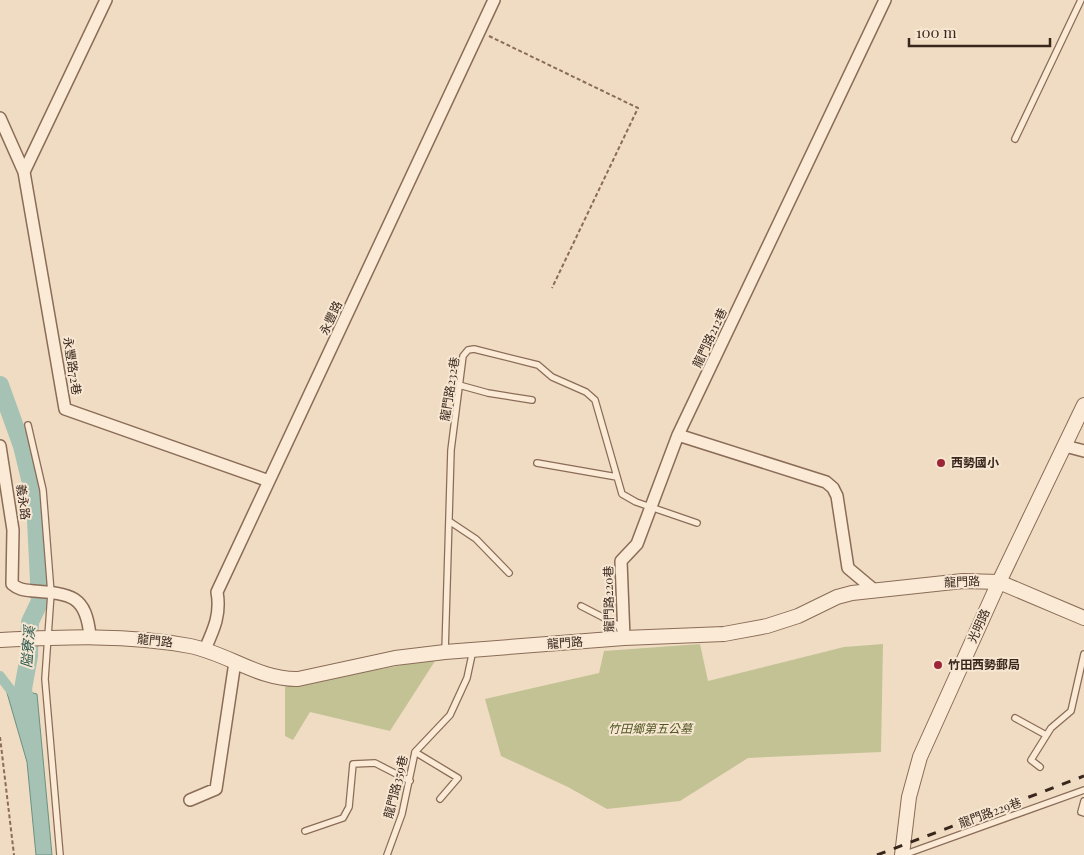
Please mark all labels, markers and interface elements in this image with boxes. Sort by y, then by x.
scale bar [909,15,1050,47]
text: 100 m [916,22,957,42]
street label: 永豐路 [315,298,345,337]
street label: 龍門路212巷 [688,305,730,370]
street label: 永豐路72巷 [61,336,85,396]
street label: 龍門路232巷 [436,356,462,422]
place label: 西勢國小 [951,454,999,470]
marker: 西勢國小 [935,457,947,469]
street label: 義永路 [14,483,34,521]
street label: 龍門路220巷 [599,566,617,633]
street label: 龍門路 [944,572,980,590]
street label: 光明路 [963,606,993,645]
water label: 隘寮溪 [16,623,39,669]
street label: 龍門路 [136,630,174,650]
street label: 龍門路 [546,633,583,651]
place label: 竹田西勢郵局 [948,656,1020,672]
marker: 竹田西勢郵局 [932,659,944,671]
park label: 竹田鄉第五公墓 [608,720,694,736]
street label: 龍門路359巷 [379,754,411,820]
street label: 龍門路229巷 [956,793,1023,831]

